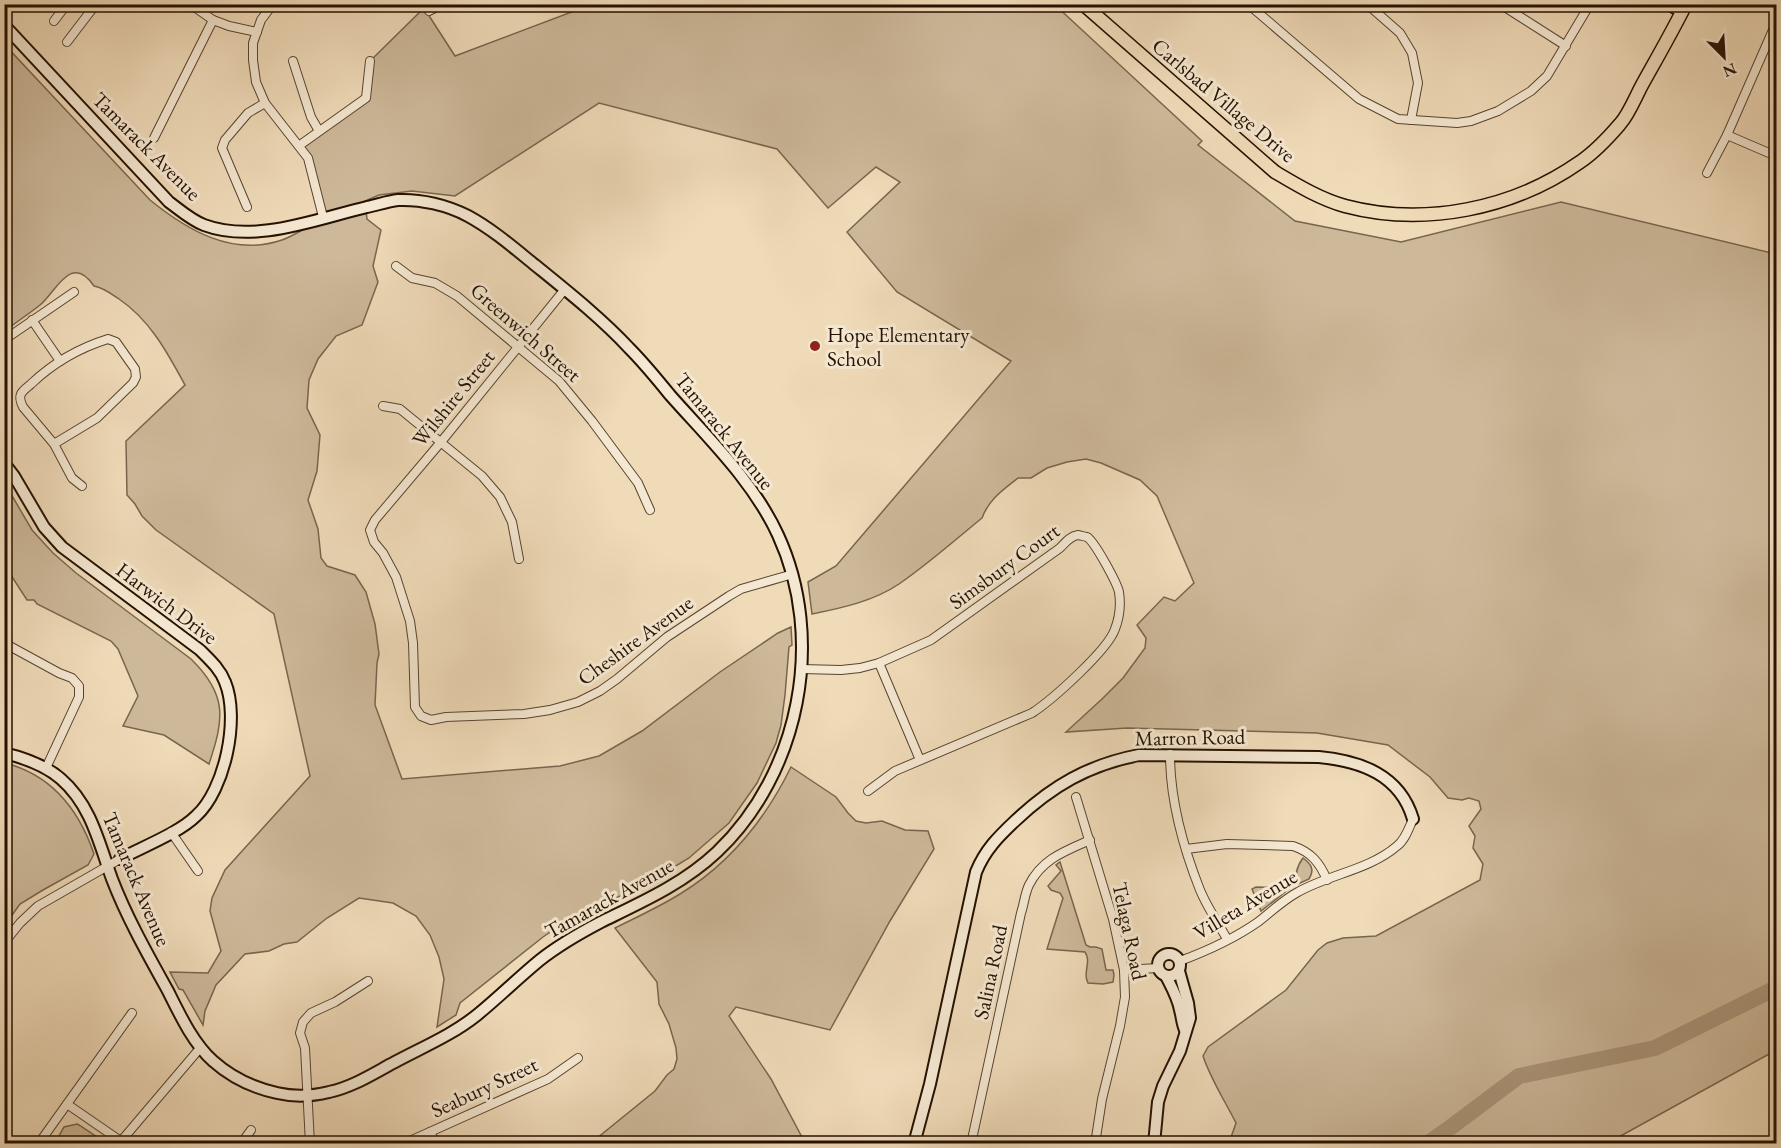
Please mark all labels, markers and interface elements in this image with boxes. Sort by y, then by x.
north arrow [1694,27,1754,87]
street label: Carlsbad Village Drive [1147,32,1301,168]
text: N [1720,58,1740,82]
street label: Tamarack Avenue [87,86,207,206]
street label: Greenwich Street [465,276,587,388]
place label: Hope Elementary School [827,321,970,372]
marker: Hope Elementary School [808,339,822,353]
street label: Wilshire Street [406,344,501,452]
street label: Tamarack Avenue [669,367,781,495]
street label: Simsbury Court [943,517,1065,615]
street label: Harwich Drive [111,556,223,650]
street label: Cheshire Avenue [572,589,698,691]
street label: Marron Road [1134,723,1246,751]
street label: Tamarack Avenue [97,808,177,950]
street label: Tamarack Avenue [540,851,678,945]
street label: Villeta Avenue [1188,862,1302,946]
street label: Telaga Road [1106,880,1154,983]
street label: Salina Road [967,922,1013,1022]
street label: Seabury Street [426,1050,542,1123]

